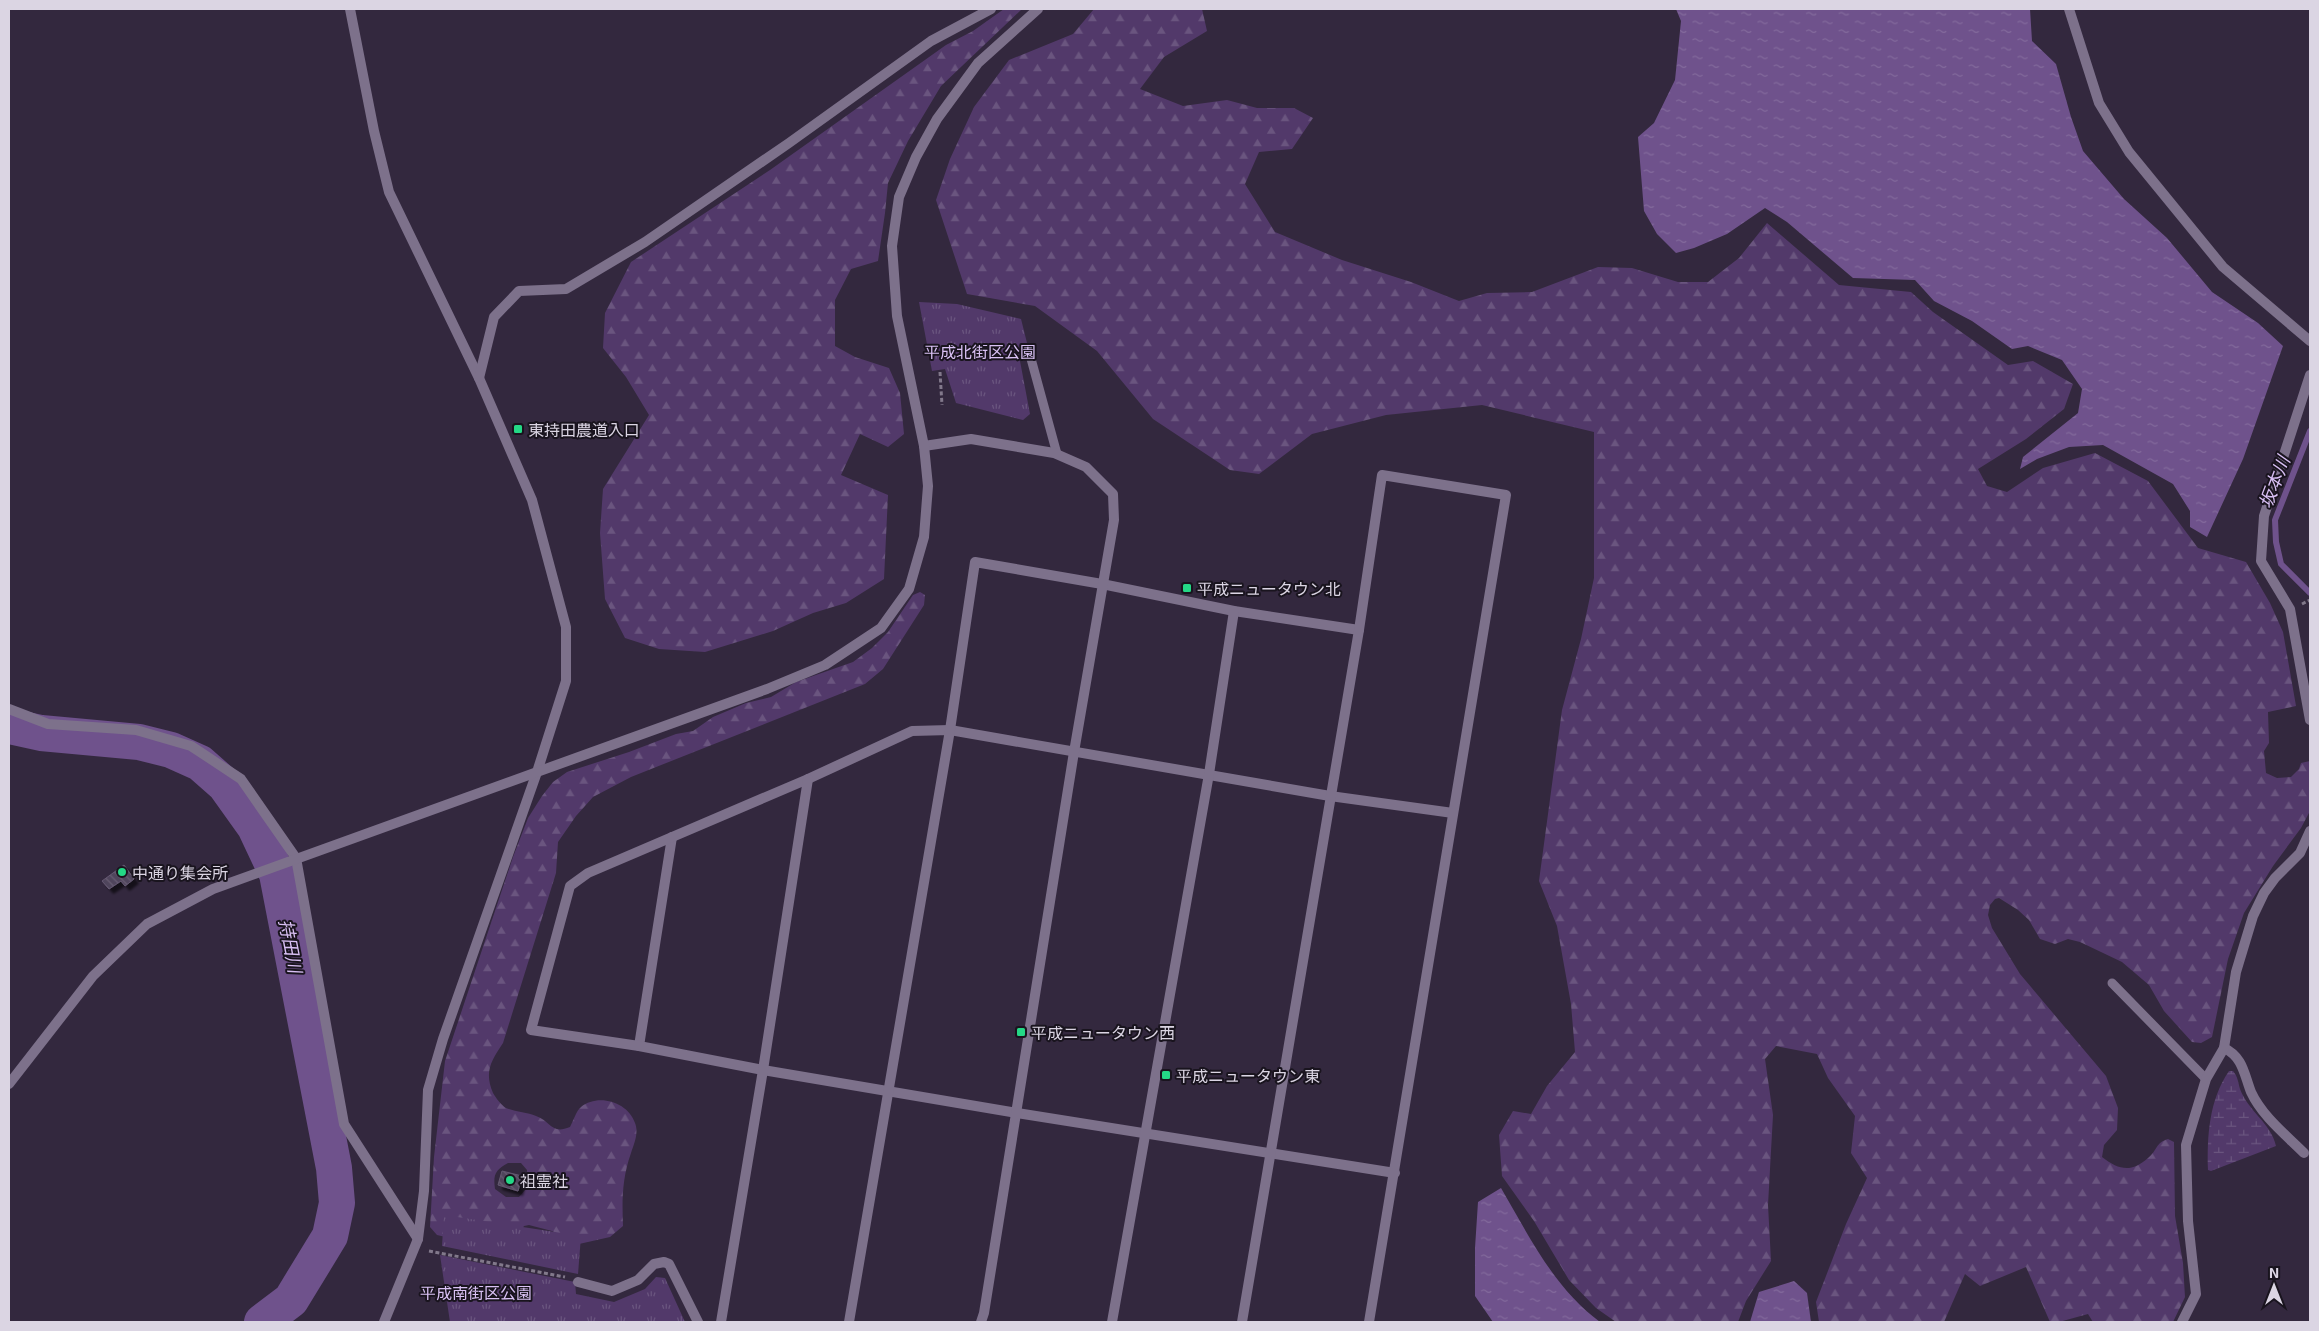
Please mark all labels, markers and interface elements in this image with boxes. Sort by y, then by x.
park label: 平成北街区公園 [924,342,1036,361]
place label: 東持田農道入口 [528,420,640,439]
marker: 東持田農道入口 [512,423,524,435]
water label: 坂本川 [2254,451,2295,511]
place label: 平成ニュータウン北 [1197,579,1341,598]
marker: 平成ニュータウン北 [1181,582,1193,594]
place label: 中通り集会所 [132,863,228,882]
marker: 中通り集会所 [116,866,128,878]
water label: 持田川 [275,917,307,977]
place label: 平成ニュータウン西 [1031,1023,1175,1042]
marker: 平成ニュータウン西 [1015,1026,1027,1038]
place label: 平成ニュータウン東 [1176,1066,1320,1085]
marker: 平成ニュータウン東 [1160,1069,1172,1081]
place label: 祖霊社 [520,1171,568,1190]
marker: 祖霊社 [504,1174,516,1186]
north arrow [2249,1261,2299,1311]
text: N [2269,1264,2279,1281]
park label: 平成南街区公園 [420,1283,532,1302]

